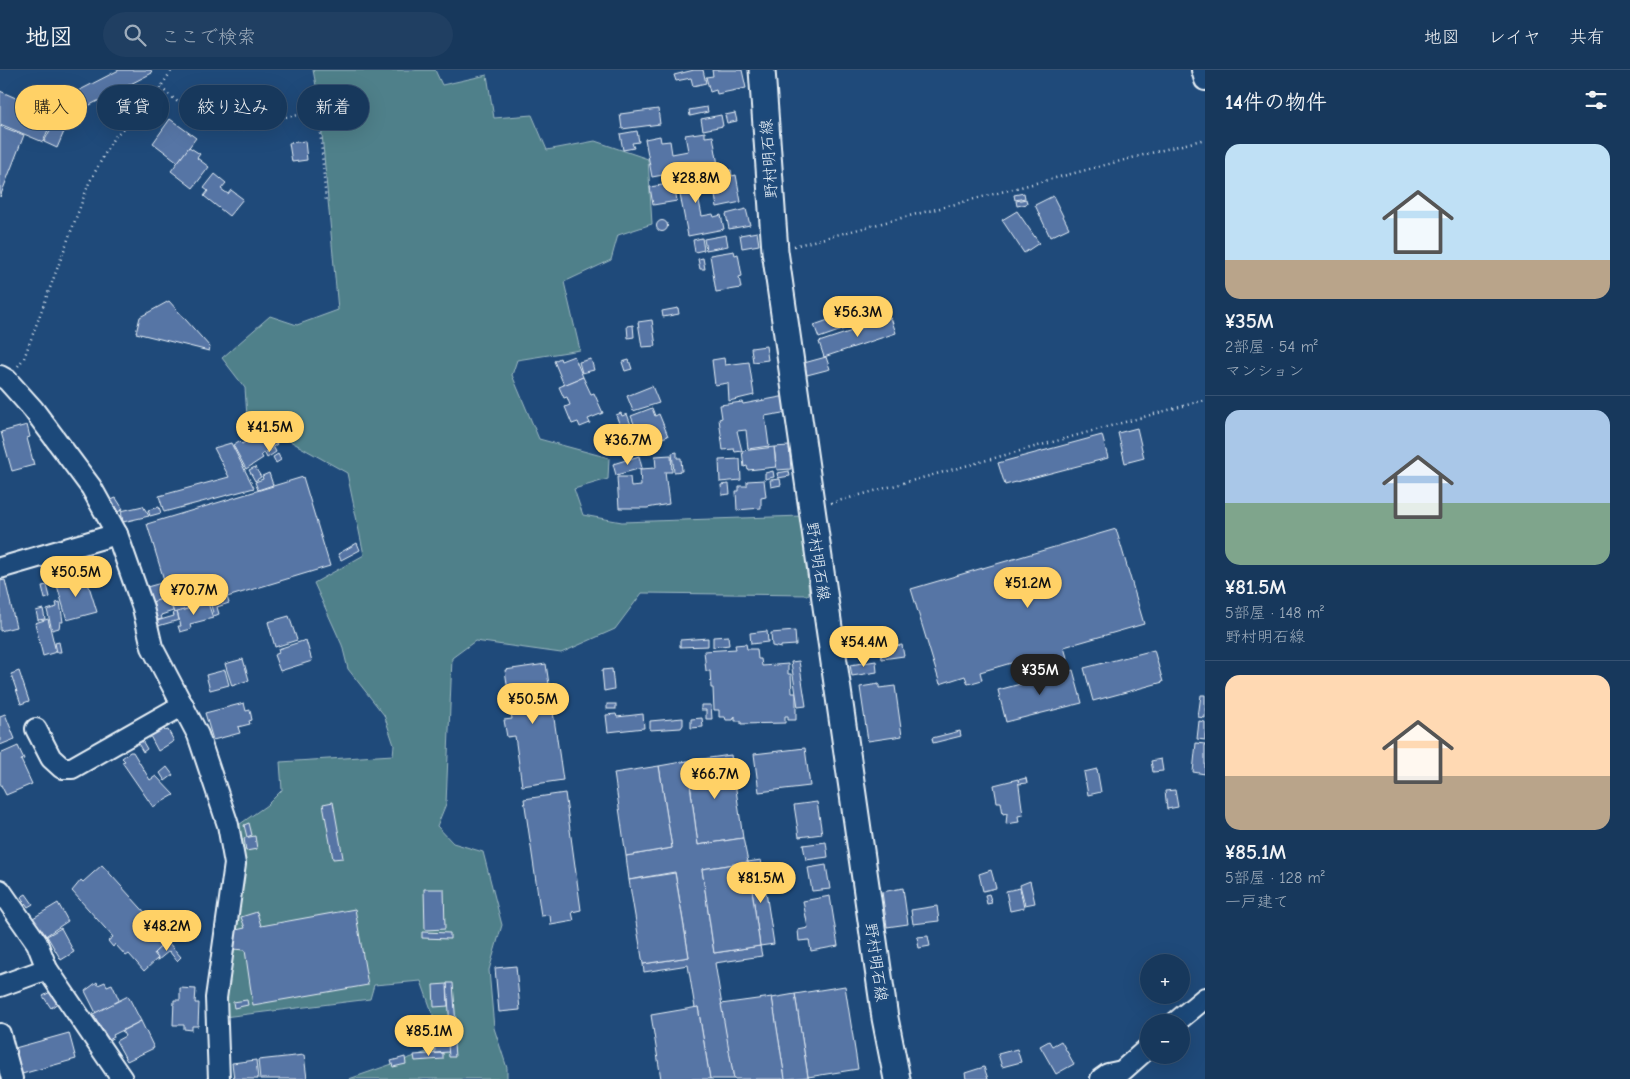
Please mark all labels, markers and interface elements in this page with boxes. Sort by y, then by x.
search box [103,12,453,57]
icon: search [121,21,149,49]
text: 地図 [25,23,73,51]
text: ここで検索 [161,26,256,48]
text: 地図 [1424,27,1460,48]
text: レイヤ [1488,27,1541,48]
text: 共有 [1569,27,1605,48]
chip: 購入 [15,85,87,130]
chip: 賃貸 [97,85,169,130]
chip: 絞り込み [179,85,287,130]
chip: 新着 [297,85,369,130]
icon: filters [1582,86,1610,114]
text: 14件の物件 [1225,90,1327,114]
street label: 野村明石線 [757,118,781,199]
pin: ¥28.8M [655,162,737,204]
text: ¥28.8M [672,169,720,187]
icon: home [1373,177,1463,267]
pin: ¥56.3M [817,296,899,338]
text: ¥56.3M [834,303,882,321]
text: ¥35M [1225,309,1274,333]
text: 2部屋 · 54 m² [1225,338,1318,356]
text: マンション [1225,362,1304,380]
pin: ¥41.5M [229,410,311,453]
text: ¥41.5M [247,418,293,436]
pin: ¥36.7M [587,424,669,466]
text: ¥36.7M [604,431,652,449]
icon: home [1373,442,1463,532]
street label: 野村明石線 [803,520,833,602]
pin: ¥50.5M [35,556,117,598]
text: ¥50.5M [51,563,101,581]
pin: ¥51.2M [987,566,1069,609]
pin: ¥70.7M [153,574,235,616]
text: ¥51.2M [1005,574,1051,592]
text: ¥81.5M [1225,575,1286,599]
text: ¥70.7M [170,581,218,599]
text: 5部屋 · 148 m² [1225,604,1324,622]
pin: ¥54.4M [823,626,905,668]
text: 野村明石線 [1225,628,1305,646]
text: ¥54.4M [840,633,888,651]
pin: ¥35M [1010,654,1070,696]
text: ¥35M [1021,661,1059,679]
pin: ¥50.5M [492,682,574,725]
text: ¥50.5M [508,690,558,708]
icon: home [1373,707,1463,797]
pin: ¥66.7M [674,758,756,800]
text: ¥66.7M [691,765,739,783]
text: ¥85.1M [1225,840,1286,864]
pin: ¥81.5M [720,862,802,904]
text: ¥81.5M [738,869,784,887]
text: 5部屋 · 128 m² [1225,869,1325,887]
text: 一戸建て [1225,893,1289,911]
pin: ¥48.2M [126,910,208,952]
text: ¥48.2M [143,917,191,935]
street label: 野村明石線 [862,921,890,1003]
map controls [1140,954,1190,1064]
button: + [1140,954,1190,1004]
pin: ¥85.1M [388,1014,470,1057]
button: − [1140,1014,1190,1064]
text: ¥85.1M [406,1022,452,1040]

